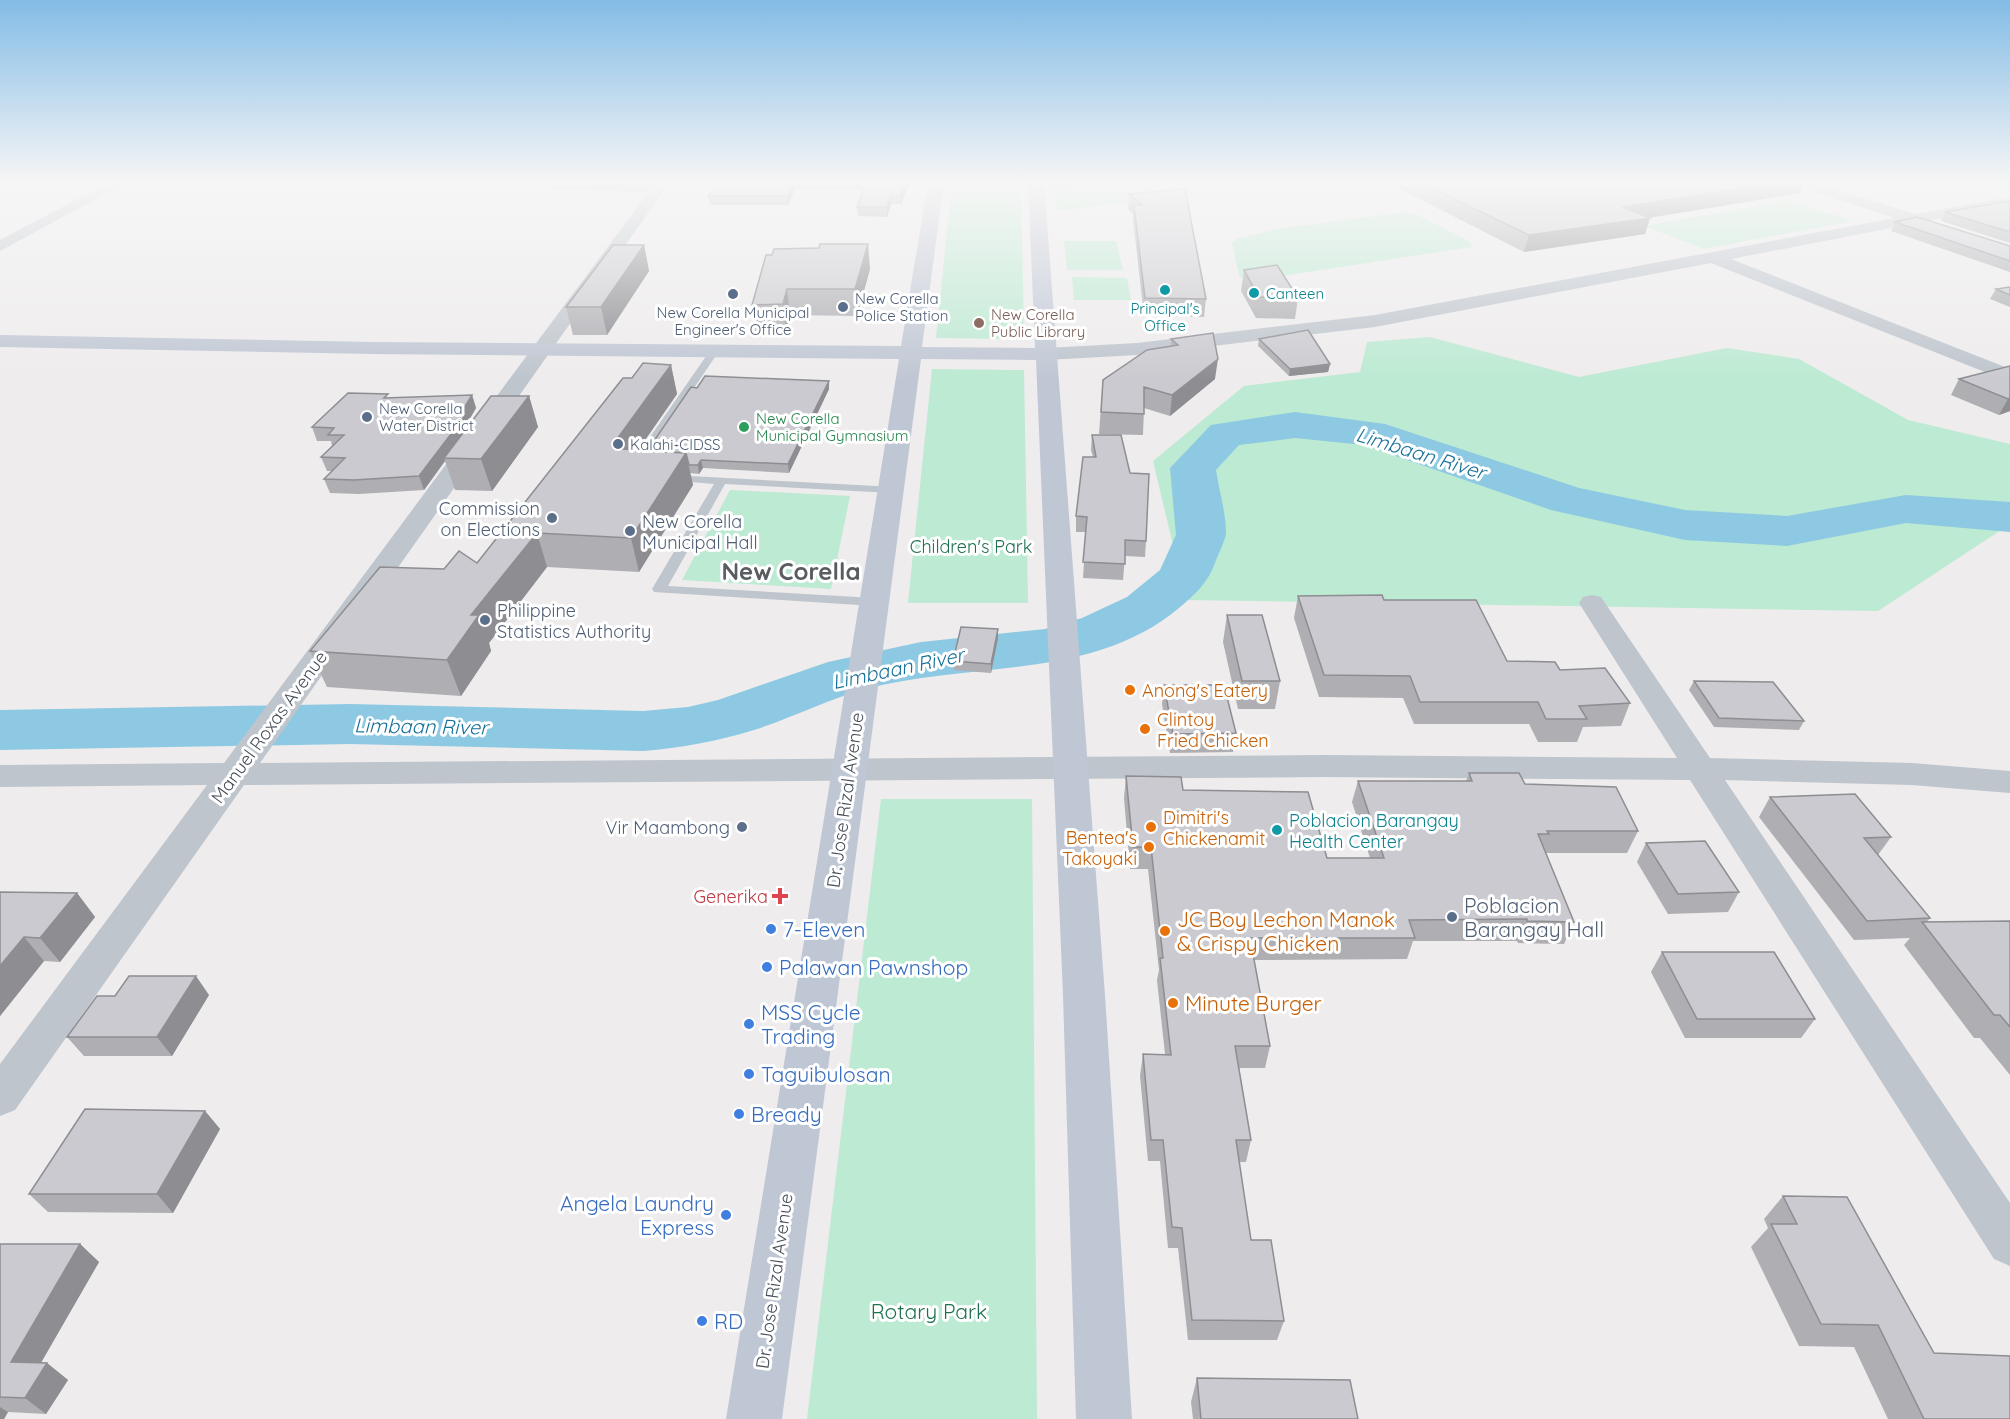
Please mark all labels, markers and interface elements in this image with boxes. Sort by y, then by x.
marker: Principal's Office [1158,283,1172,297]
place label: Canteen [1266,284,1324,303]
marker: Canteen [1247,286,1261,300]
marker: New Corella Municipal Engineer's Office [726,287,740,301]
place label: New Corella Police Station [855,289,948,325]
place label: Principal's Office [1130,299,1200,335]
marker: New Corella Police Station [836,300,850,314]
place label: New Corella Municipal Engineer's Office [656,303,810,339]
place label: New Corella Public Library [991,305,1085,341]
marker: New Corella Public Library [972,316,986,330]
place label: New Corella Water District [379,399,474,435]
place label: New Corella Municipal Gymnasium [756,409,908,445]
marker: New Corella Water District [360,410,374,424]
marker: New Corella Municipal Gymnasium [737,420,751,434]
water label: Limbaan River [1353,421,1491,485]
place label: Kalahi-CIDSS [630,435,721,454]
marker: Kalahi-CIDSS [611,437,625,451]
place label: Commission on Elections [439,497,540,541]
place label: New Corella Municipal Hall [642,510,758,554]
marker: Commission on Elections [545,511,559,525]
marker: New Corella Municipal Hall [623,524,637,538]
park label: Children's Park [910,535,1032,558]
district label: New Corella [721,556,861,586]
place label: Philippine Statistics Authority [497,599,651,643]
marker: Philippine Statistics Authority [478,613,492,627]
water label: Limbaan River [830,641,968,694]
street label: Manuel Roxas Avenue [206,646,332,808]
place label: Anong's Eatery [1142,679,1268,702]
marker: Anong's Eatery [1123,683,1137,697]
place label: Clintoy Fried Chicken [1157,708,1269,752]
street label: Dr. Jose Rizal Avenue [821,711,869,889]
water label: Limbaan River [354,712,490,740]
marker: Clintoy Fried Chicken [1138,722,1152,736]
place label: Dimitri's Chickenamit [1163,806,1265,850]
place label: Poblacion Barangay Health Center [1289,809,1459,853]
place label: Vir Maambong [606,816,730,839]
marker: Vir Maambong [735,820,749,834]
marker: Dimitri's Chickenamit [1144,820,1158,834]
marker: Poblacion Barangay Health Center [1270,823,1284,837]
place label: Bentea's Takoyaki [1062,826,1137,870]
marker: Bentea's Takoyaki [1142,840,1156,854]
place label: Generika [693,885,768,908]
marker: Generika [773,889,787,903]
place label: Poblacion Barangay Hall [1464,892,1604,942]
place label: JC Boy Lechon Manok & Crispy Chicken [1177,906,1395,956]
marker: Poblacion Barangay Hall [1445,910,1459,924]
place label: 7-Eleven [783,916,865,942]
marker: 7-Eleven [764,922,778,936]
marker: JC Boy Lechon Manok & Crispy Chicken [1158,924,1172,938]
place label: Palawan Pawnshop [779,954,968,980]
marker: Palawan Pawnshop [760,960,774,974]
place label: Minute Burger [1185,990,1322,1016]
marker: Minute Burger [1166,996,1180,1010]
place label: MSS Cycle Trading [761,999,861,1049]
marker: MSS Cycle Trading [742,1017,756,1031]
place label: Taguibulosan [761,1061,891,1087]
marker: Taguibulosan [742,1067,756,1081]
place label: Bready [751,1101,822,1127]
marker: Bready [732,1107,746,1121]
place label: Angela Laundry Express [560,1190,714,1240]
street label: Dr. Jose Rizal Avenue [750,1192,798,1370]
marker: Angela Laundry Express [719,1208,733,1222]
park label: Rotary Park [871,1298,987,1324]
place label: RD [714,1308,743,1334]
marker: RD [695,1314,709,1328]

